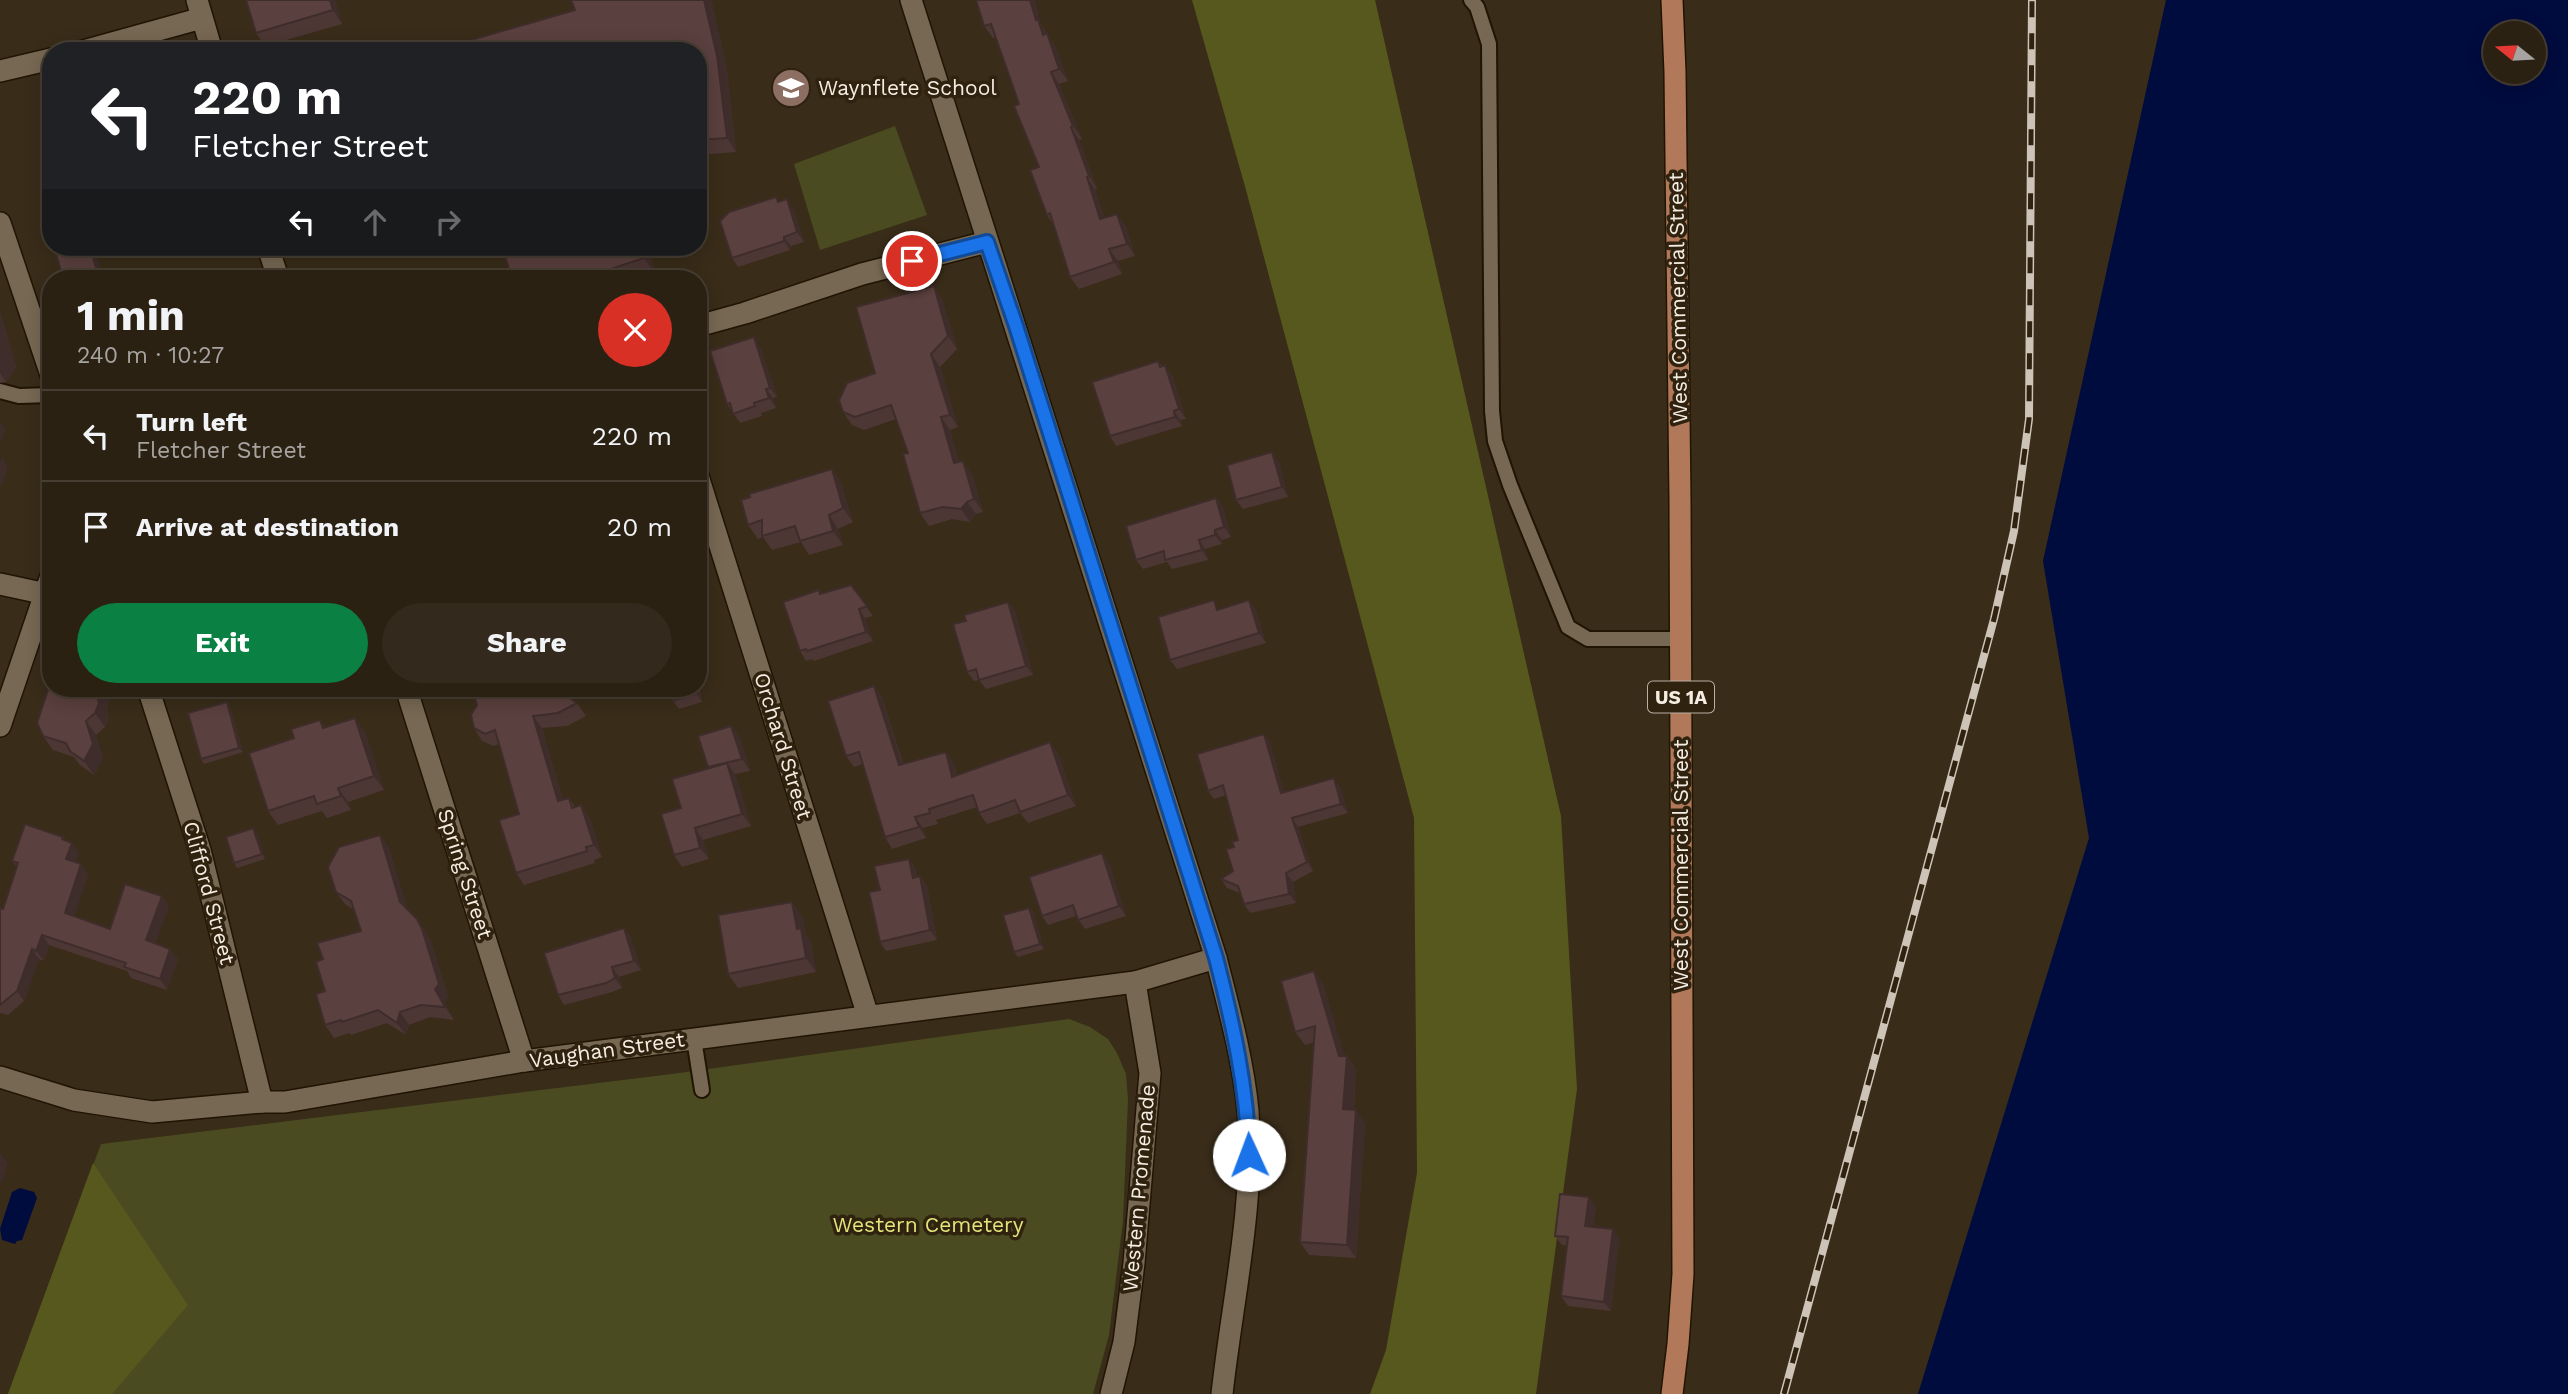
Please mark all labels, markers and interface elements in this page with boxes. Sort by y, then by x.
north arrow [2483,21,2546,84]
map controls [2483,21,2546,84]
school or university icon: Waynflete School [770,67,812,109]
text: 220 m [192,68,342,126]
icon: left [77,70,168,161]
place label: Waynflete School [818,75,997,100]
text: Fletcher Street [192,127,428,165]
street label: West Commercial Street [1663,172,1692,424]
icon: left [283,203,321,241]
icon: ahead [356,203,394,241]
icon: right [429,203,467,241]
pin [882,231,942,291]
icon: arrive [893,242,931,280]
text: 1 min [77,291,185,340]
button: close [598,293,672,367]
text: 240 m · 10:27 [77,342,224,369]
text: Turn left [136,407,247,437]
icon: left [77,417,115,455]
text: 220 m [592,421,672,451]
text: Fletcher Street [136,437,306,464]
icon: arrive [77,508,115,546]
text: Arrive at destination [136,512,399,542]
text: 20 m [607,512,672,542]
button: Exit [77,603,368,683]
button: Share [382,603,672,683]
street label: Orchard Street [749,669,818,822]
road number: US 1A [1648,682,1714,712]
street label: West Commercial Street [1668,739,1693,991]
street label: Spring Street [433,806,498,942]
street label: Clifford Street [178,819,241,967]
street label: Vaughan Street [528,1026,686,1073]
street label: Western Promenade [1117,1083,1160,1293]
position arrow [1212,1118,1286,1192]
park label: Western Cemetery [833,1212,1024,1237]

